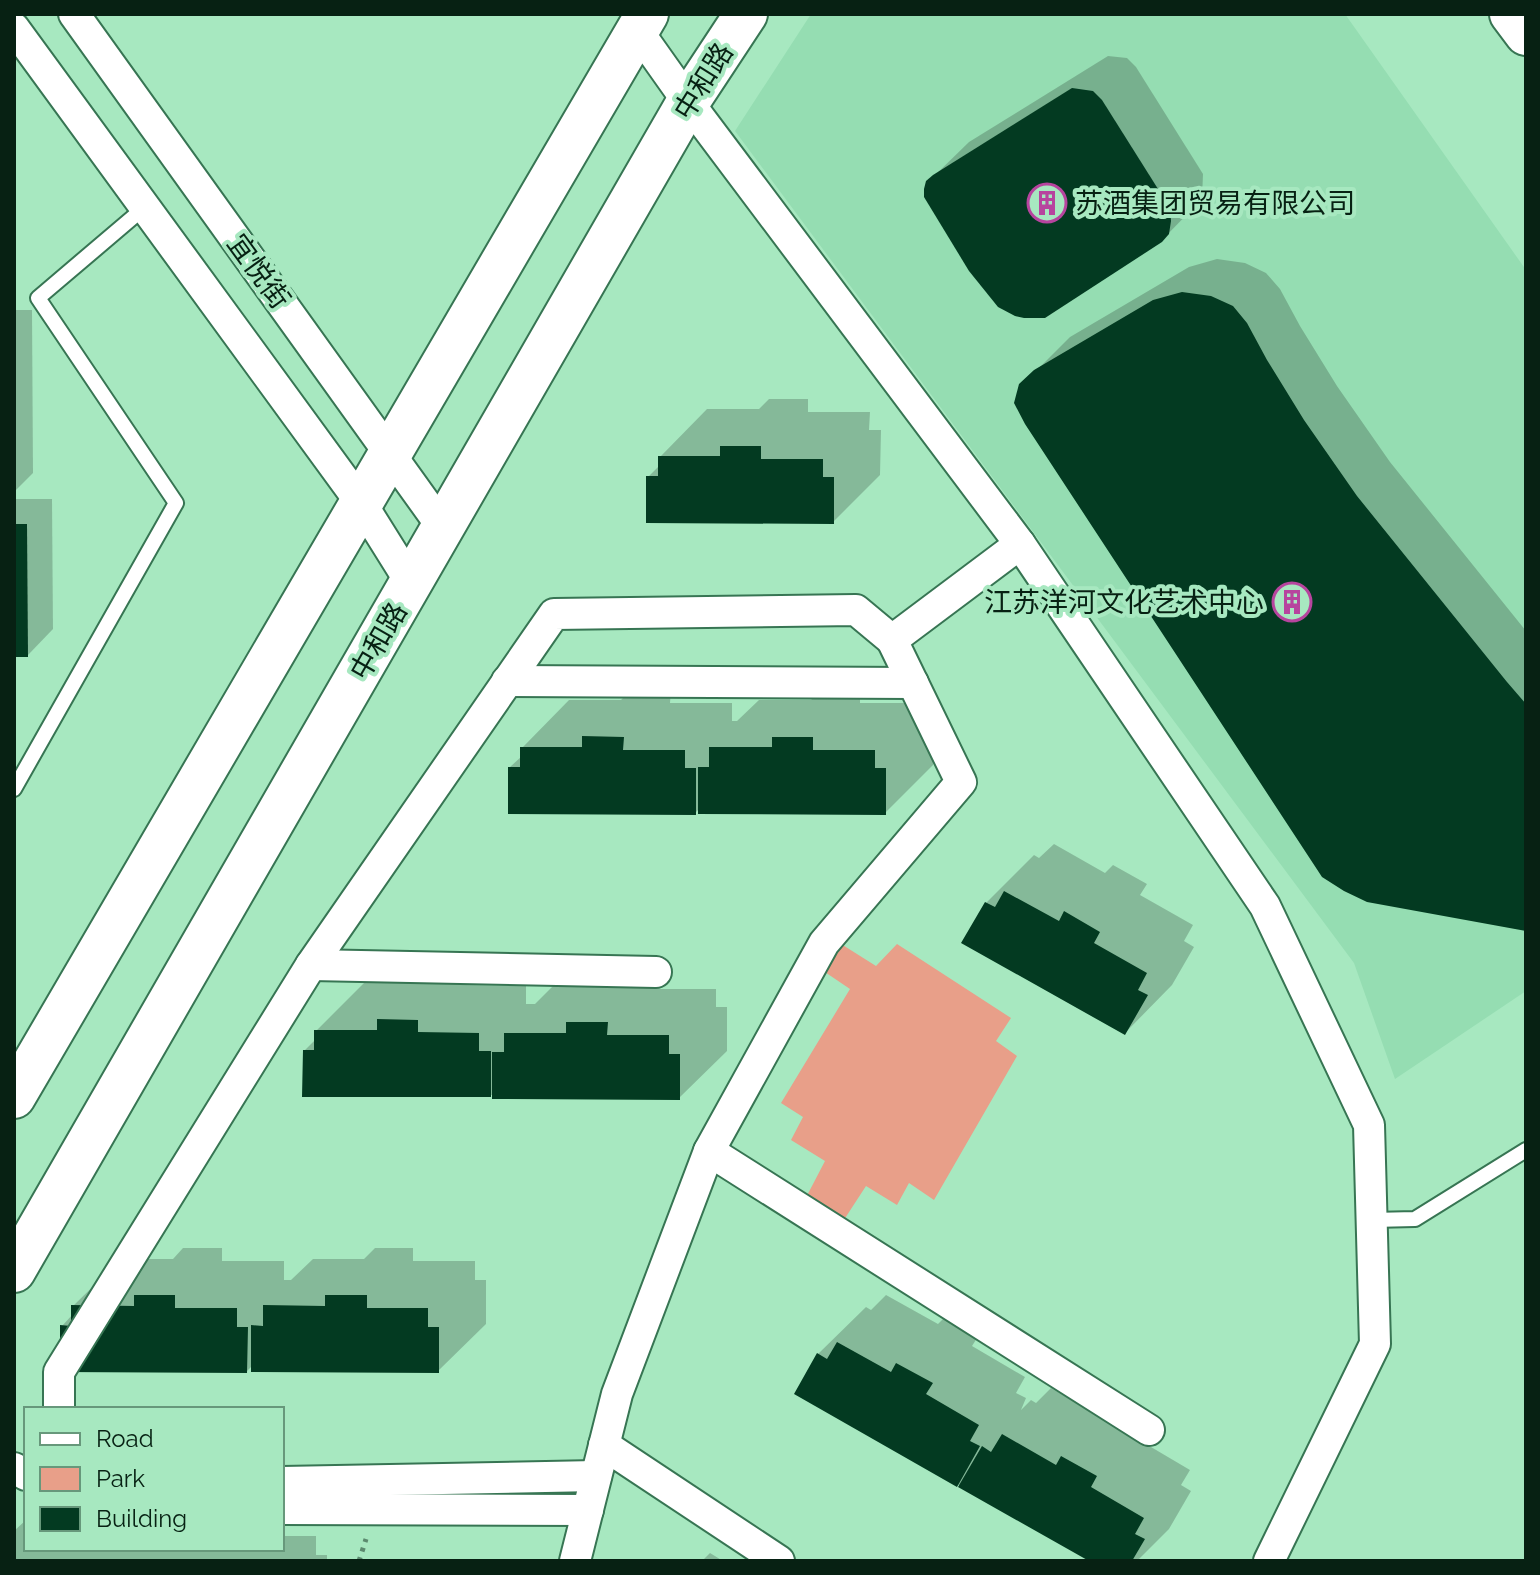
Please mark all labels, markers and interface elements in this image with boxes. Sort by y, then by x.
street label: 中和路 [667,37,740,126]
building icon: 苏酒集团贸易有限公司 [1026,182,1068,224]
place label: 苏酒集团贸易有限公司 [1075,187,1355,220]
street label: 宜悦街 [221,228,297,315]
building icon: 江苏洋河文化艺术中心 [1271,581,1313,623]
place label: 江苏洋河文化艺术中心 [984,586,1264,619]
street label: 中和路 [343,597,414,686]
legend [24,1407,284,1551]
text: Road [96,1424,154,1453]
text: Park [96,1464,145,1493]
text: Building [96,1504,187,1533]

